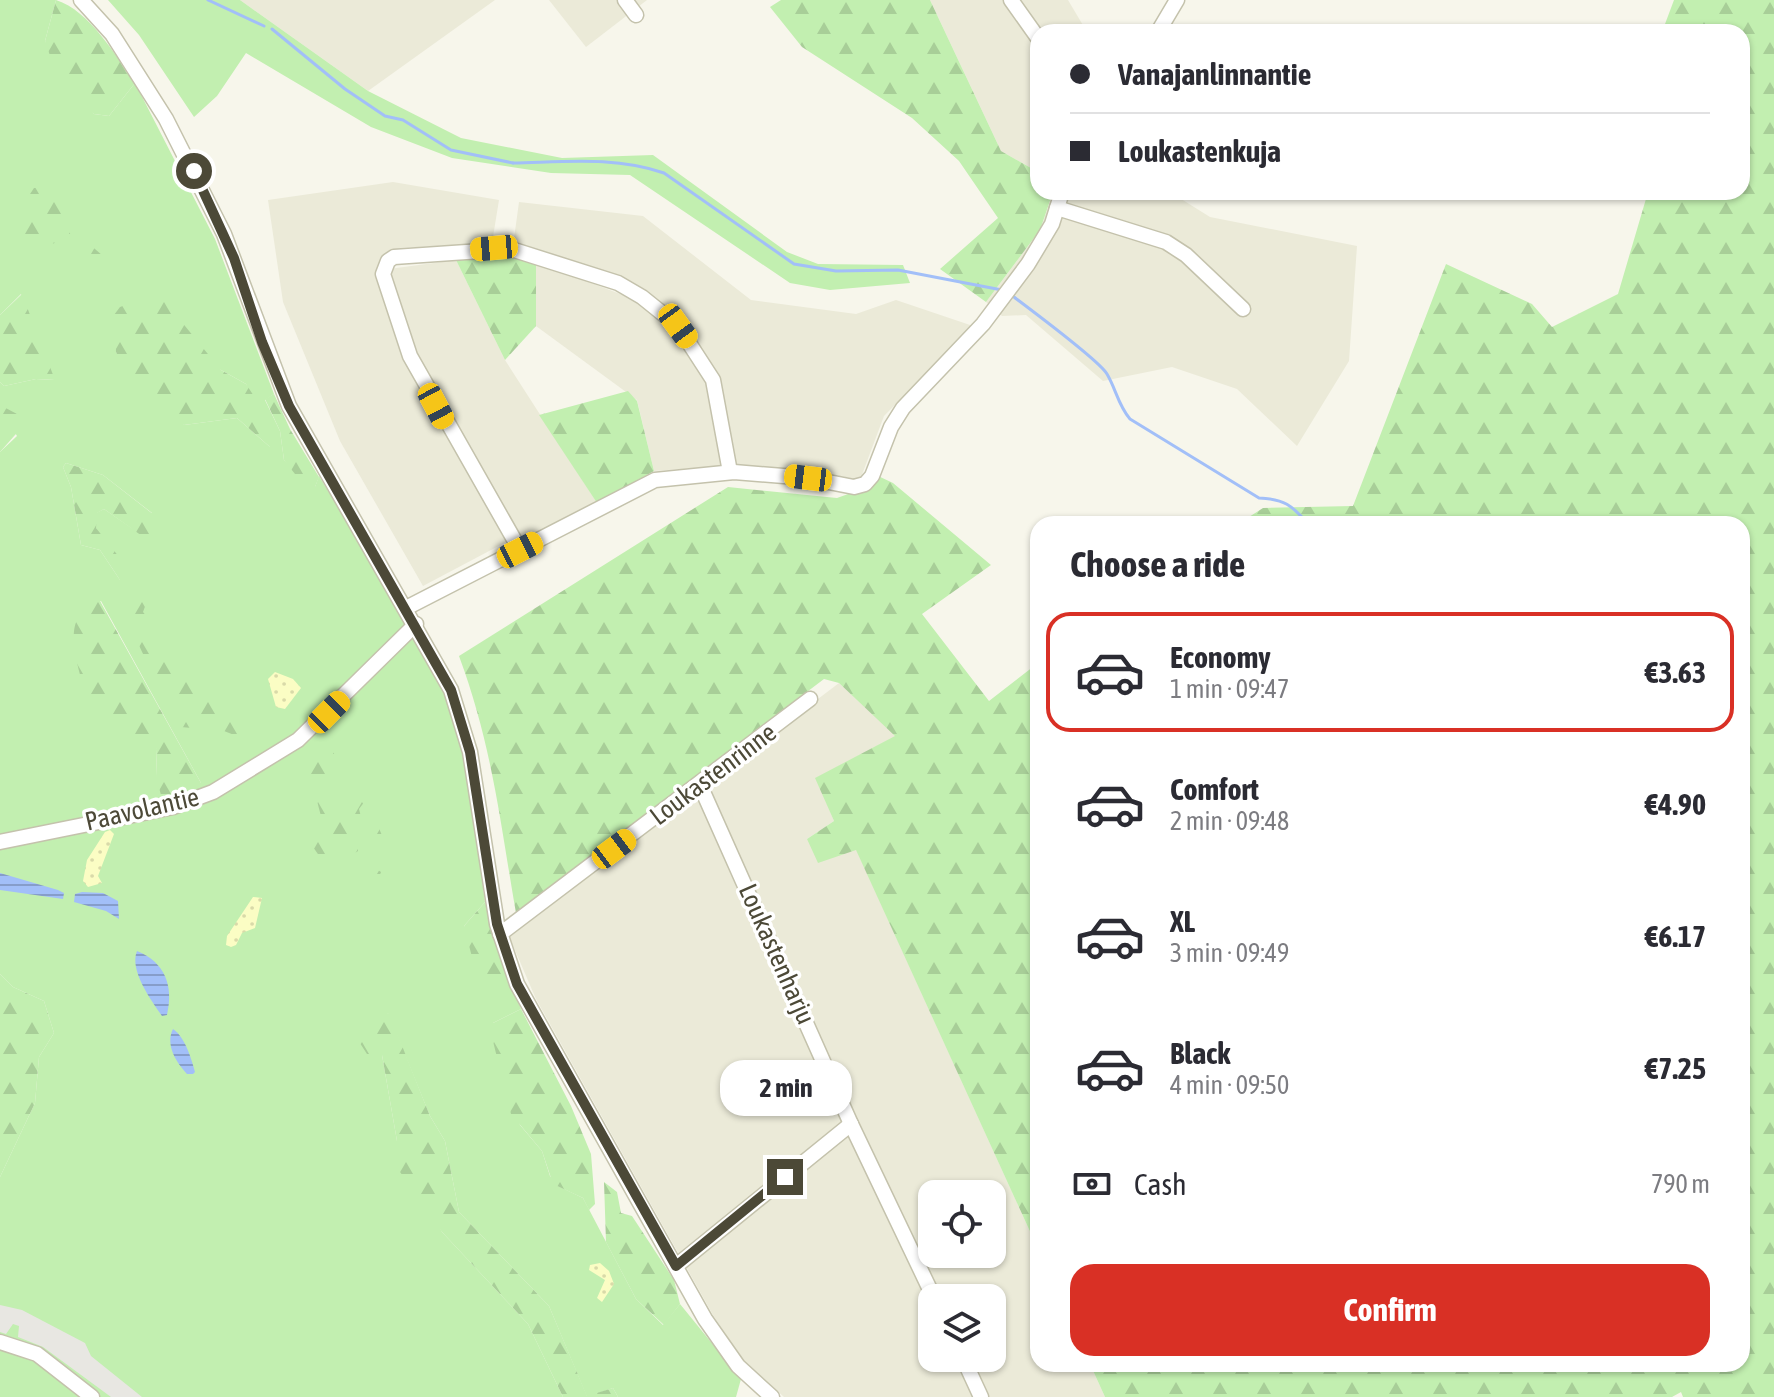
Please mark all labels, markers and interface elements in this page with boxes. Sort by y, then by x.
text: Vanajanlinnantie [1118,57,1311,91]
text: Loukastenkuja [1118,134,1281,168]
route start [176,153,212,189]
car [469,234,519,262]
car [654,300,702,352]
car [414,379,458,433]
car [783,463,833,493]
car [493,528,547,572]
text: Choose a ride [1070,543,1245,585]
icon: car [1074,636,1146,708]
text: Economy [1170,640,1271,674]
text: €3.63 [1645,655,1706,689]
text: 1 min · 09:47 [1170,674,1289,704]
car [304,687,354,737]
street label: Loukastenrinne [644,717,782,831]
icon: car [1074,768,1146,840]
text: Comfort [1170,772,1259,806]
street label: Paavolantie [82,781,202,837]
text: €4.90 [1645,787,1706,821]
text: 2 min · 09:48 [1170,806,1289,836]
car [588,825,640,873]
street label: Loukastenharju [733,879,821,1029]
icon: car [1074,900,1146,972]
text: XL [1170,904,1195,938]
text: €6.17 [1645,919,1706,953]
text: 3 min · 09:49 [1170,938,1289,968]
icon: car [1074,1032,1146,1104]
text: Black [1170,1036,1230,1070]
text: €7.25 [1645,1051,1706,1085]
callout: 2 min [719,1061,851,1117]
text: 4 min · 09:50 [1170,1070,1289,1100]
text: 2 min [759,1073,813,1103]
route end [767,1159,803,1195]
icon: cash [1070,1162,1114,1206]
text: Cash [1134,1167,1187,1201]
text: 790 m [1651,1169,1710,1199]
map controls [918,1180,1006,1372]
button: locate [918,1180,1006,1268]
button: Confirm [1070,1264,1710,1356]
button: layers [918,1284,1006,1372]

